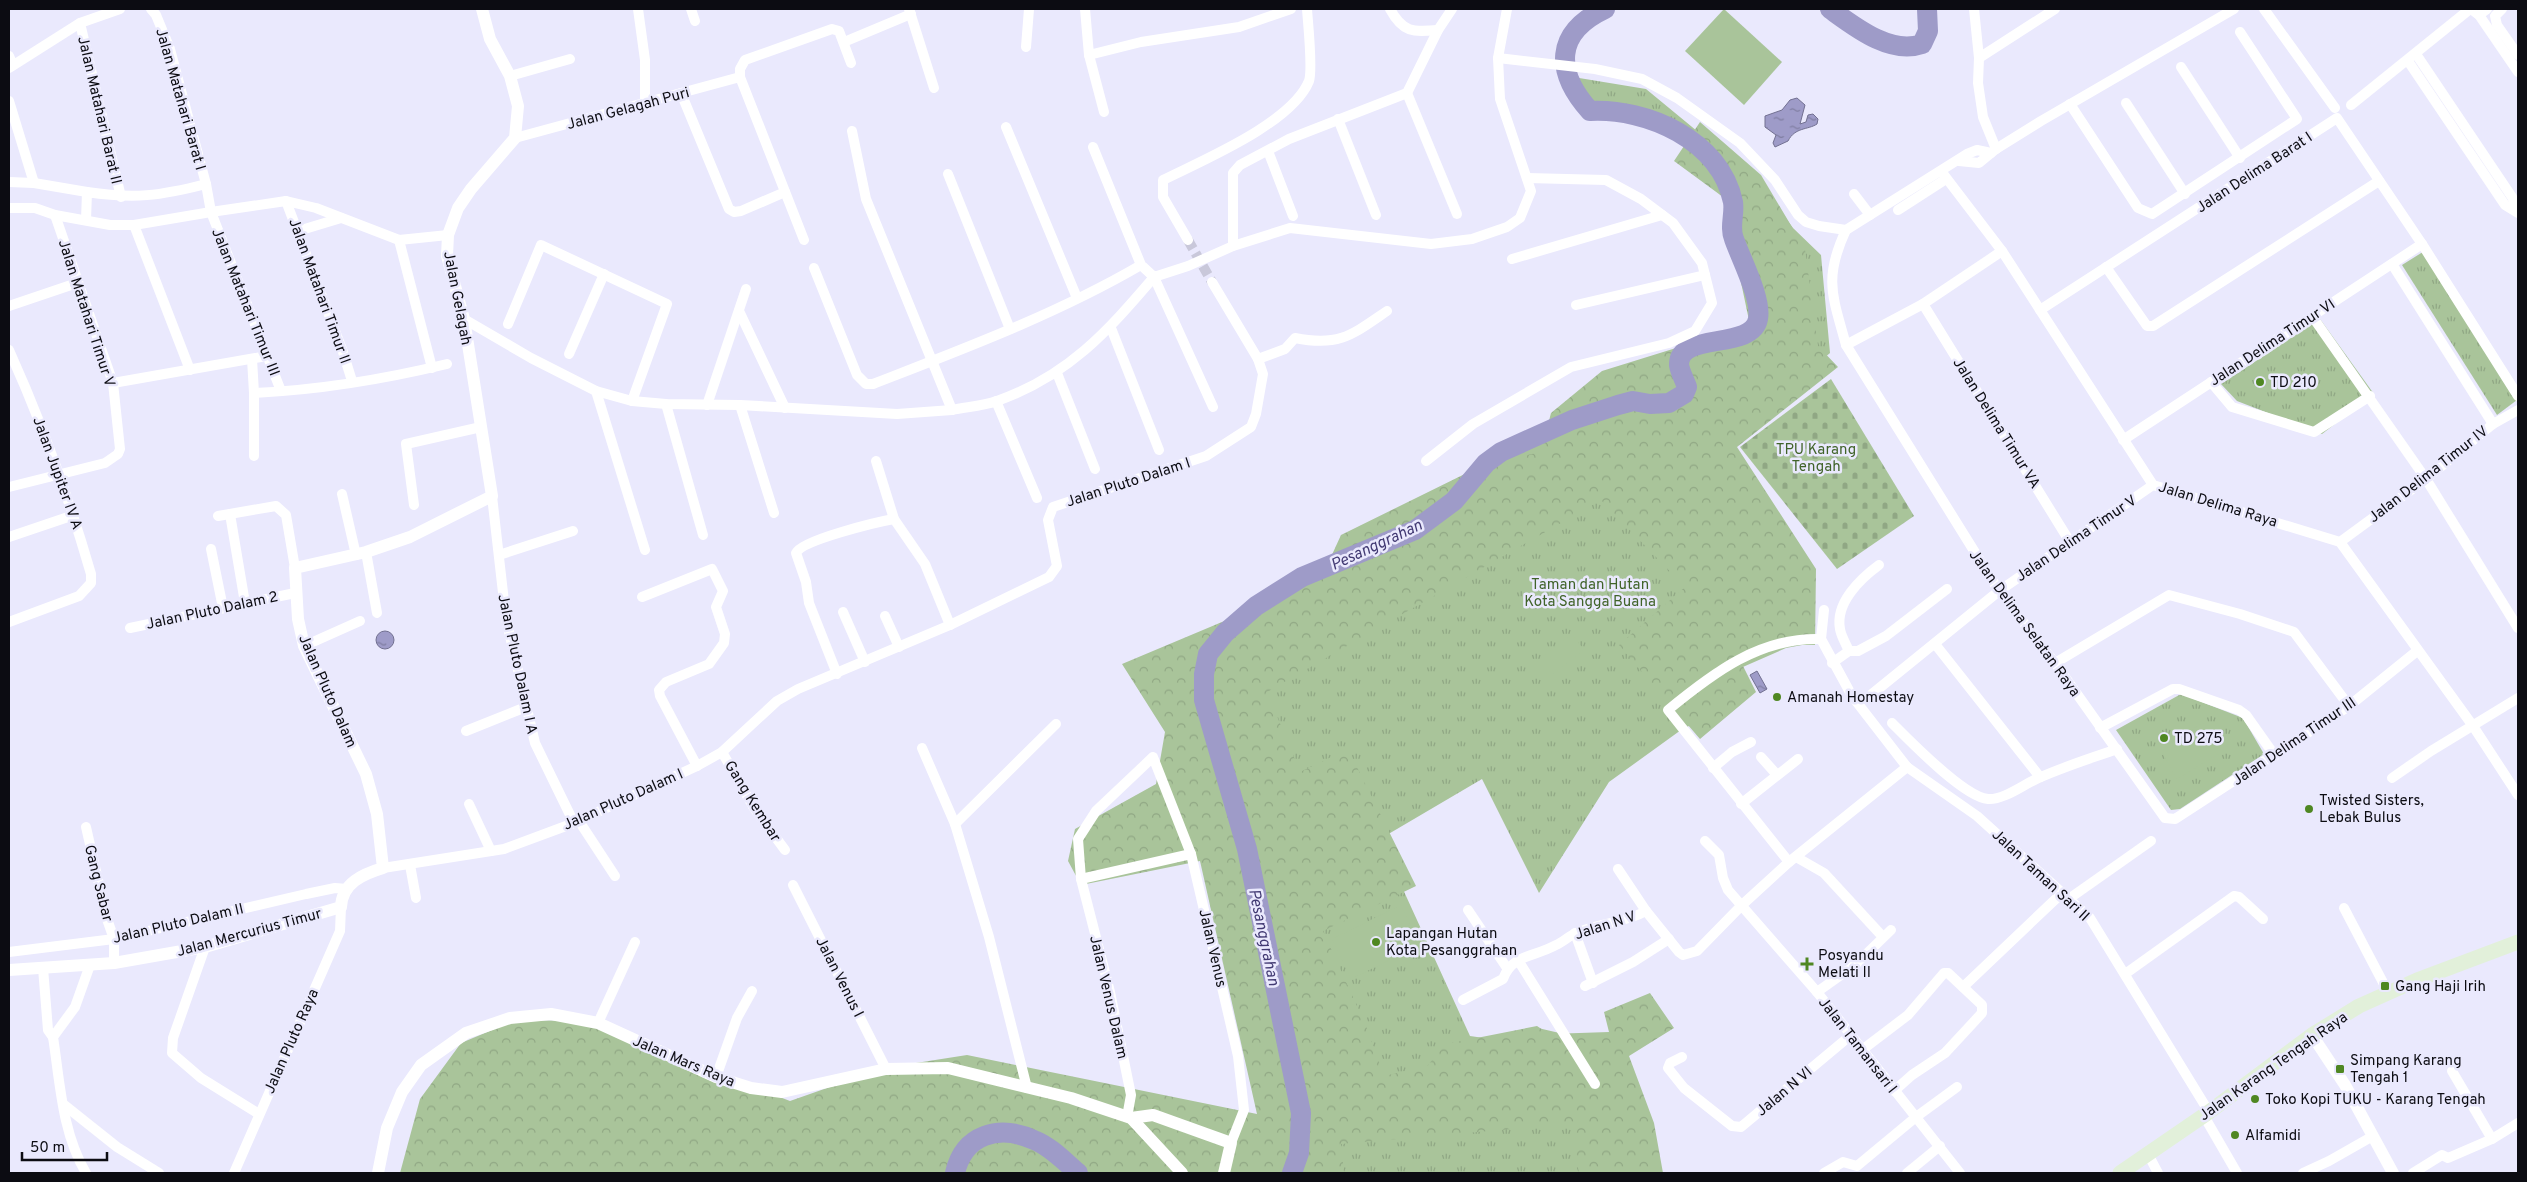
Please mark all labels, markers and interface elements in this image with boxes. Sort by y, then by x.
street label: Jalan Matahari Barat I [150,26,209,173]
street label: Jalan Matahari Barat II [72,34,125,186]
street label: Jalan Gelagah Puri [565,84,692,135]
street label: Jalan Delima Barat I [2193,129,2317,218]
street label: Jalan Matahari Timur II [283,216,354,367]
street label: Jalan Matahari Timur III [206,226,283,379]
street label: Jalan Matahari Timur V [53,237,119,390]
street label: Jalan Gelagah [438,250,475,347]
street label: Jalan Delima Timur VI [2206,295,2339,391]
street label: Jalan Delima Timur VA [1948,355,2044,493]
place label: TD 210 [2270,374,2317,393]
marker: TD 210 [2254,376,2266,388]
street label: Jalan Jupiter IV A [27,414,86,533]
street label: Jalan Delima Timur IV [2365,422,2493,528]
park label: TPU Karang Tengah [1776,441,1856,477]
street label: Jalan Pluto Dalam I [1064,454,1193,512]
street label: Jalan Delima Raya [2156,478,2279,533]
street label: Jalan Delima Timur V [2013,492,2141,587]
water label: Pesanggrahan [1328,516,1426,576]
street label: Jalan Delima Selatan Raya [1964,547,2084,701]
park label: Taman dan Hutan Kota Sangga Buana [1524,576,1656,612]
street label: Jalan Pluto Dalam 2 [145,588,280,635]
street label: Jalan Pluto Dalam I A [492,593,541,736]
street label: Jalan Pluto Dalam [293,632,360,751]
place label: Amanah Homestay [1787,689,1914,708]
marker: Amanah Homestay [1771,691,1783,703]
street label: Jalan Delima Timur III [2229,694,2360,791]
place label: TD 275 [2174,730,2223,749]
marker: TD 275 [2158,732,2170,744]
street label: Gang Kembar [719,758,784,846]
street label: Jalan Pluto Dalam I [561,765,687,835]
place label: Twisted Sisters, Lebak Bulus [2319,792,2424,828]
marker: Twisted Sisters, Lebak Bulus [2303,803,2315,815]
street label: Jalan Taman Sari II [1987,826,2093,926]
street label: Gang Sabar [79,843,116,924]
water label: Pesanggrahan [1243,887,1283,988]
street label: Jalan Pluto Dalam II [111,900,246,949]
street label: Jalan Mercurius Timur [175,905,324,962]
street label: Jalan Venus [1193,907,1230,989]
street label: Jalan N V [1572,908,1639,945]
place label: Lapangan Hutan Kota Pesanggrahan [1386,925,1517,961]
street label: Jalan Venus I [810,934,867,1021]
street label: Jalan Venus Dalam [1084,934,1131,1061]
marker: Lapangan Hutan Kota Pesanggrahan [1370,936,1382,948]
place label: Posyandu Melati II [1818,947,1884,983]
marker: Posyandu Melati II [1800,957,1814,971]
place label: Gang Haji Irih [2395,978,2486,997]
marker: Gang Haji Irih [2379,980,2391,992]
street label: Jalan Pluto Raya [261,986,324,1097]
street label: Jalan Tamansari I [1813,994,1900,1098]
street label: Jalan Karang Tengah Raya [2196,1009,2352,1126]
street label: Jalan Mars Raya [629,1032,737,1092]
place label: Simpang Karang Tengah 1 [2350,1052,2462,1088]
street label: Jalan N VI [1753,1063,1817,1121]
marker: Simpang Karang Tengah 1 [2334,1063,2346,1075]
place label: Toko Kopi TUKU - Karang Tengah [2265,1091,2486,1110]
marker: Toko Kopi TUKU - Karang Tengah [2249,1093,2261,1105]
place label: Alfamidi [2245,1127,2301,1146]
marker: Alfamidi [2229,1129,2241,1141]
scale bar [22,1130,108,1162]
text: 50 m [30,1139,65,1158]

